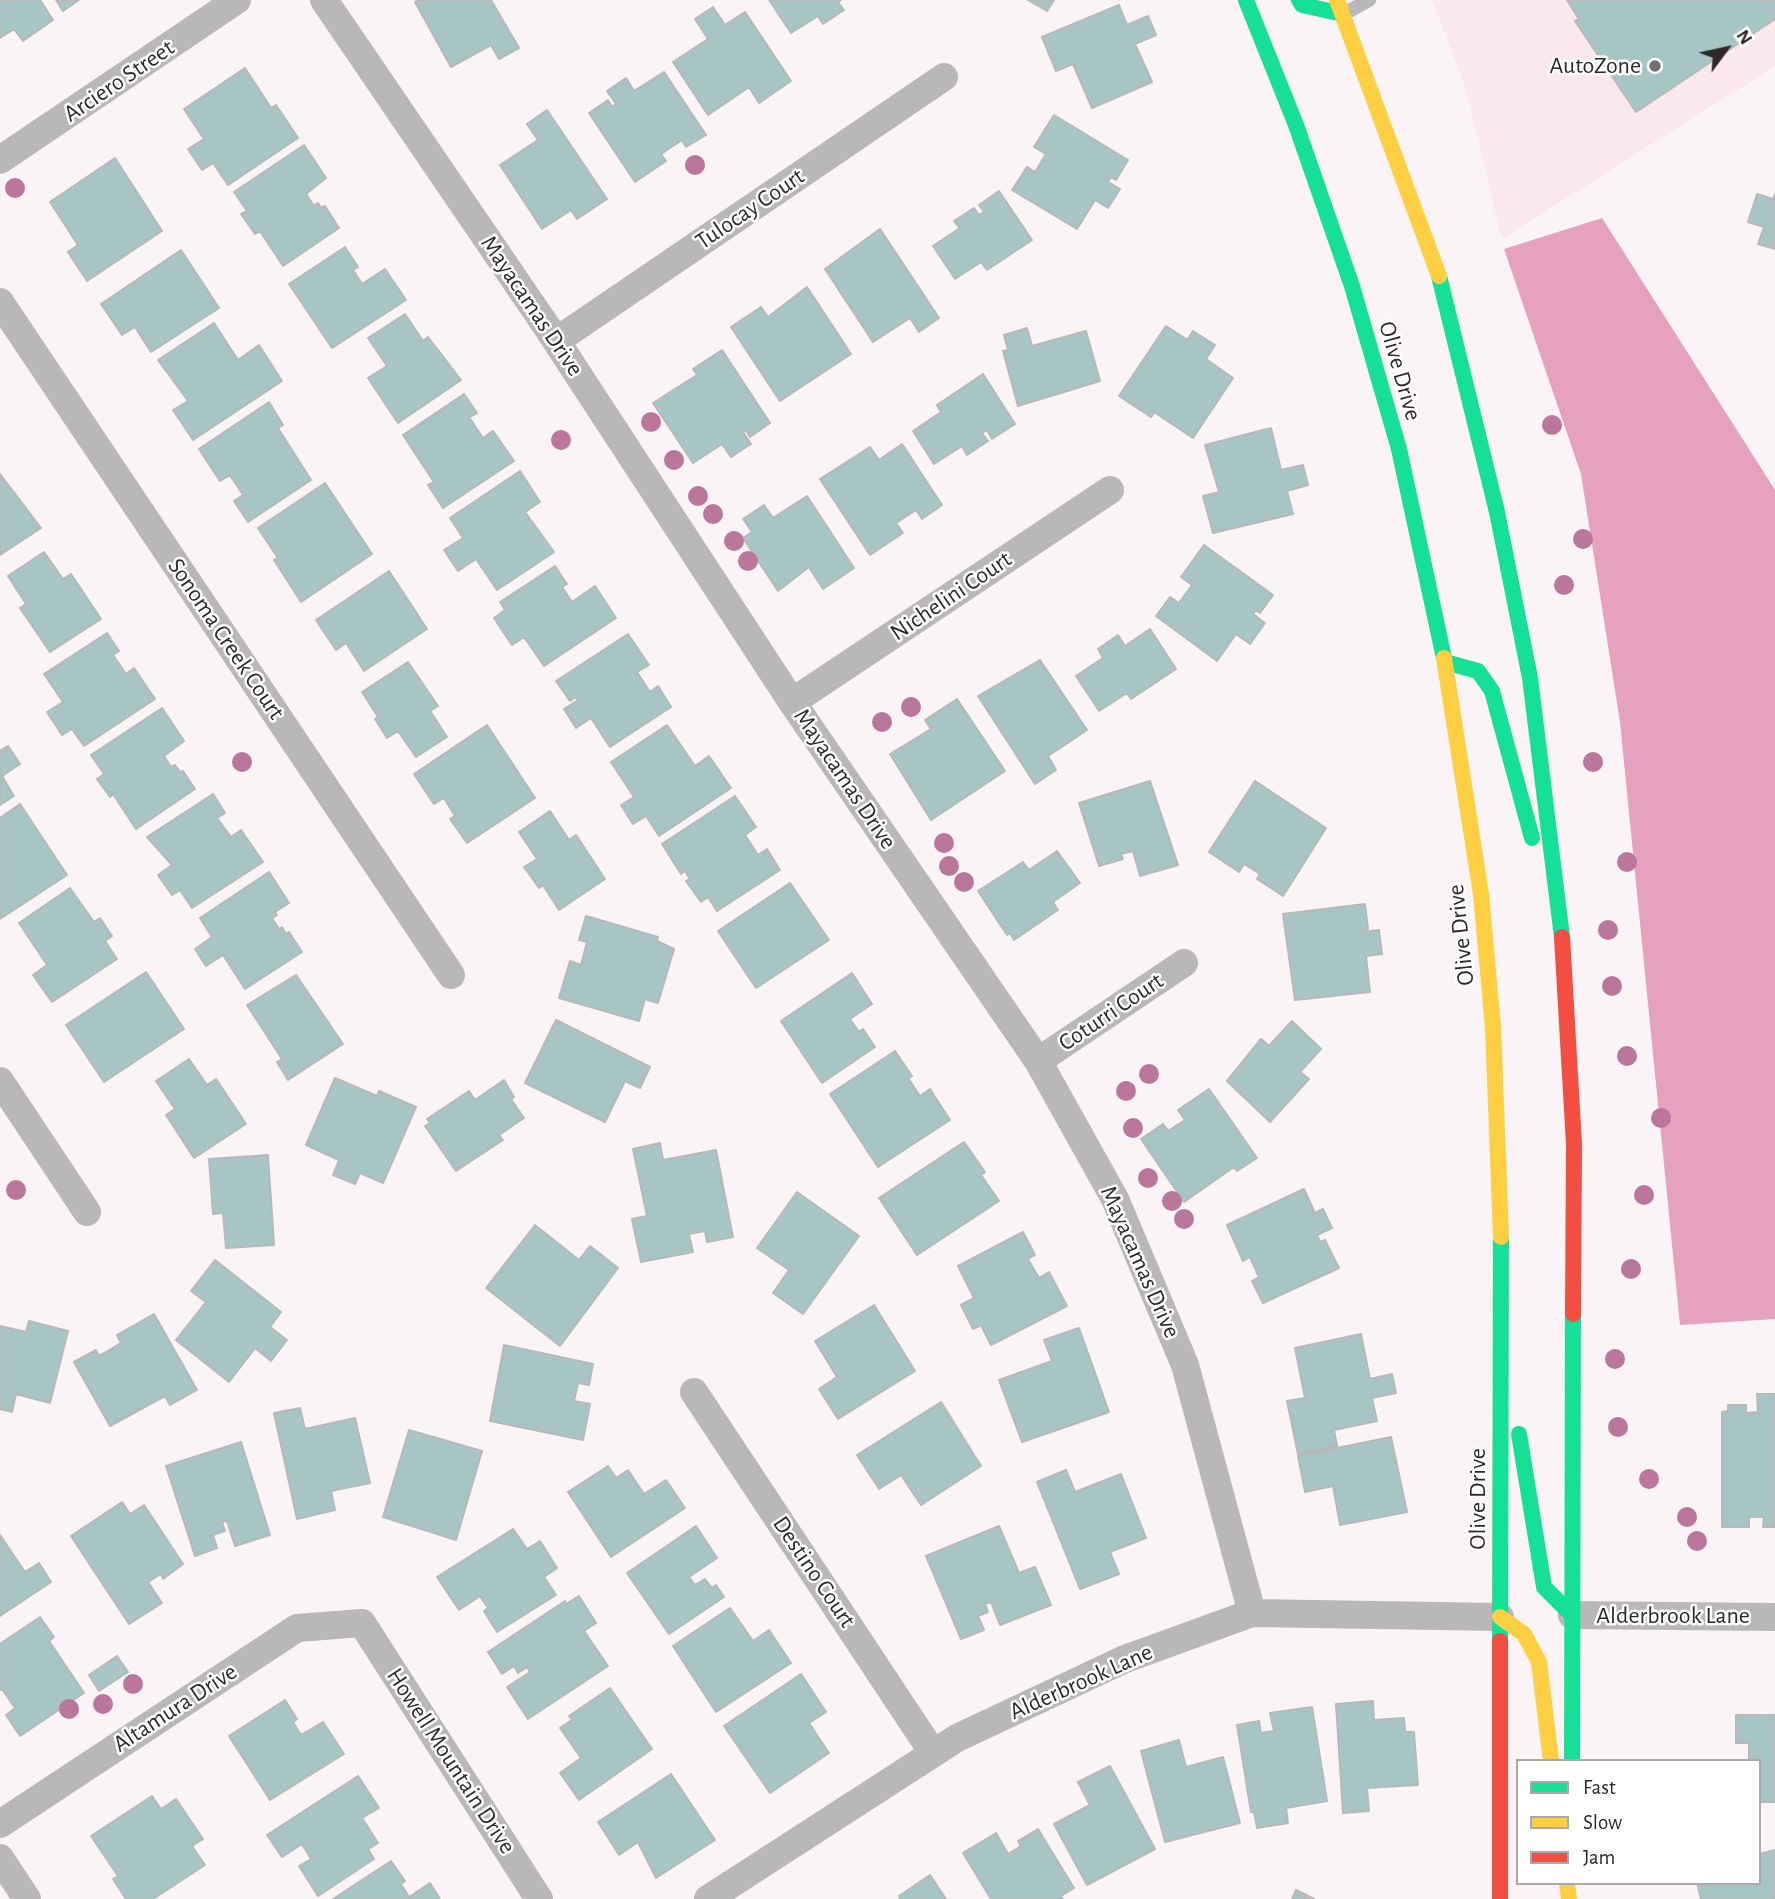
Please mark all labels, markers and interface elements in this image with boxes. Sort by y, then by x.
north arrow [1691,14,1761,84]
text: N [1732,27,1756,48]
street label: Arciero Street [58,33,180,129]
place label: AutoZone [1550,52,1641,80]
marker: AutoZone [1647,58,1663,74]
street label: Tulocay Court [690,162,810,256]
street label: Mayacamas Drive [474,230,590,382]
street label: Olive Drive [1372,318,1428,424]
street label: Nichelini Court [885,545,1017,647]
street label: Sonoma Creek Court [161,553,291,725]
street label: Mayacamas Drive [787,703,903,855]
street label: Olive Drive [1441,883,1481,987]
street label: Coturri Court [1053,967,1169,1057]
street label: Mayacamas Drive [1094,1182,1186,1342]
street label: Olive Drive [1464,1448,1492,1550]
street label: Destino Court [766,1511,862,1633]
street label: Alderbrook Lane [1596,1602,1750,1630]
street label: Alderbrook Lane [1005,1638,1157,1726]
street label: Altamura Drive [108,1657,242,1759]
street label: Howell Mountain Drive [380,1663,522,1859]
legend [1516,1759,1761,1885]
text: Fast [1583,1777,1616,1798]
text: Slow [1583,1812,1622,1833]
text: Jam [1583,1847,1615,1868]

